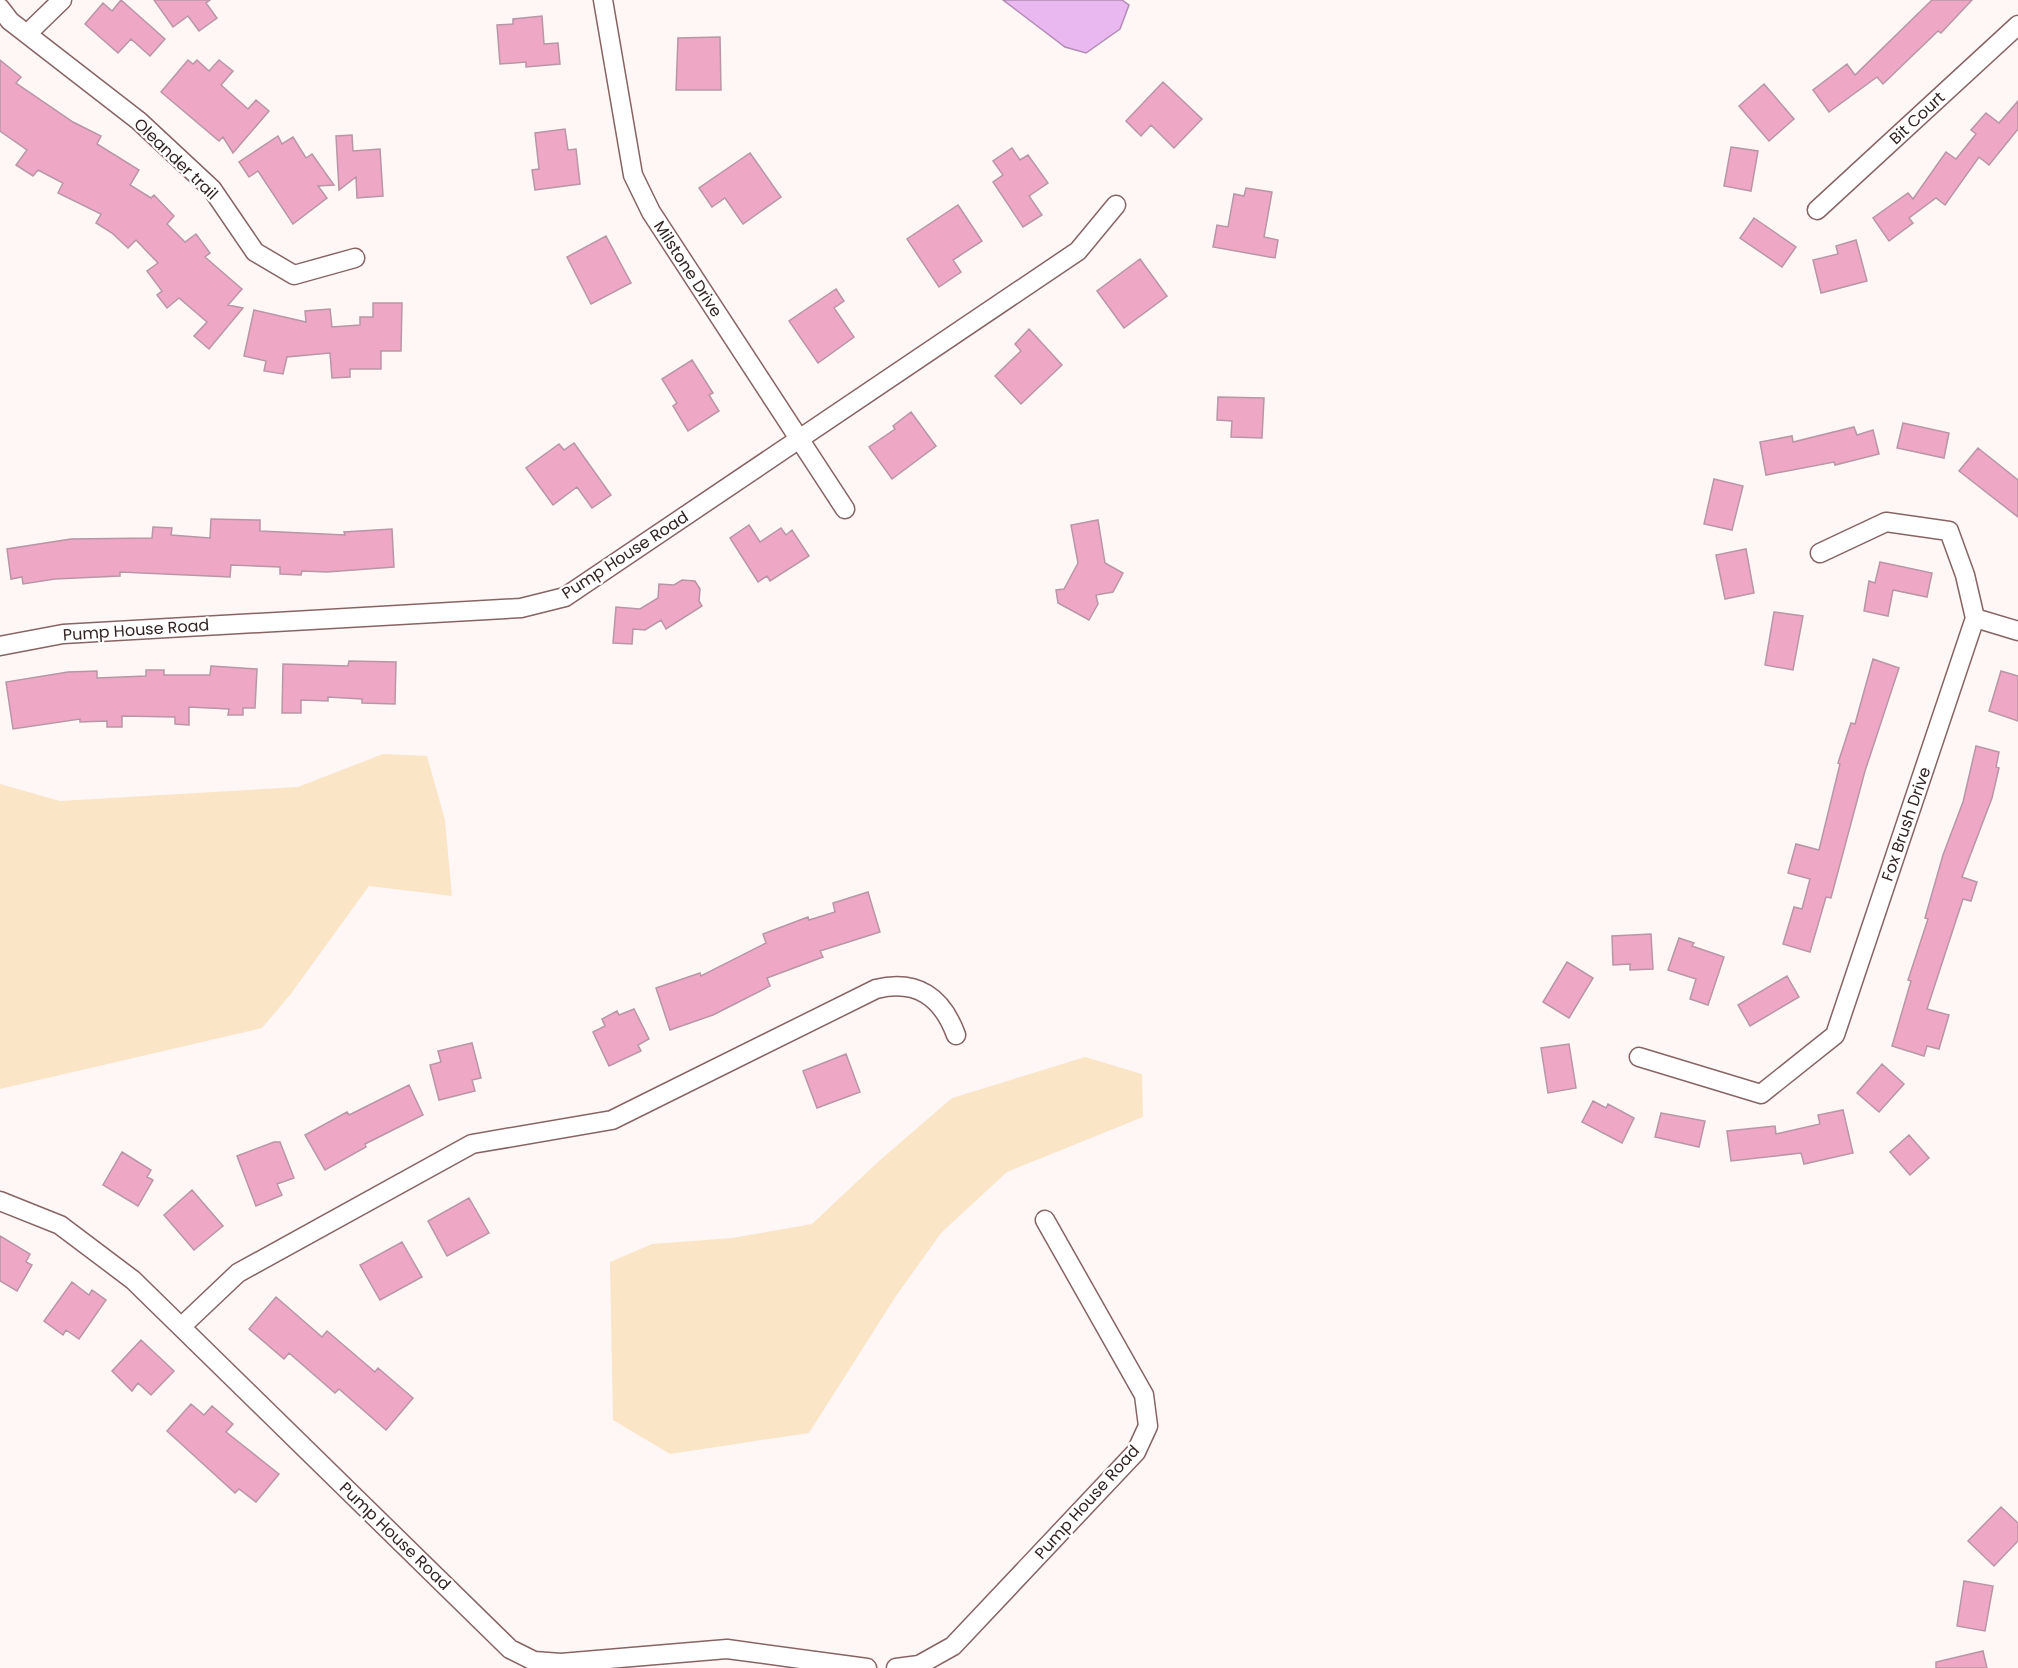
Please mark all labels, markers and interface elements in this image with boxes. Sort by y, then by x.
street label: Bit Court [1884,86,1950,150]
street label: Oleander trail [129,113,223,205]
street label: Milstone Drive [648,216,728,322]
street label: Pump House Road [557,505,693,605]
street label: Pump House Road [62,613,210,647]
street label: Fox Brush Drive [1876,764,1936,884]
street label: Pump House Road [1029,1440,1145,1564]
street label: Pump House Road [334,1477,456,1595]

